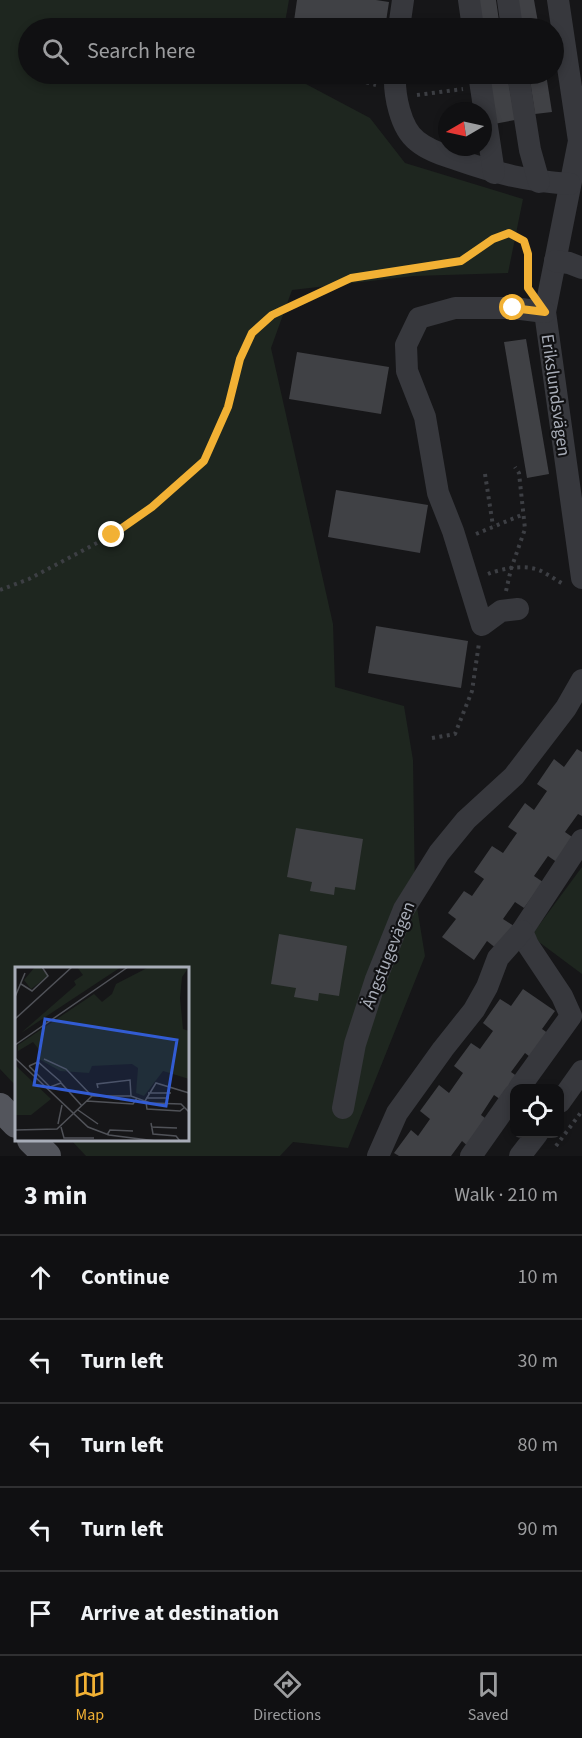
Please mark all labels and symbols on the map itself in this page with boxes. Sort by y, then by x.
north arrow [438,102,492,156]
route start [499,294,525,320]
street label: Erikslundsvägen [535,332,576,458]
route end [98,521,124,547]
street label: Ängstugevägen [355,897,421,1013]
inset map [15,967,189,1141]

